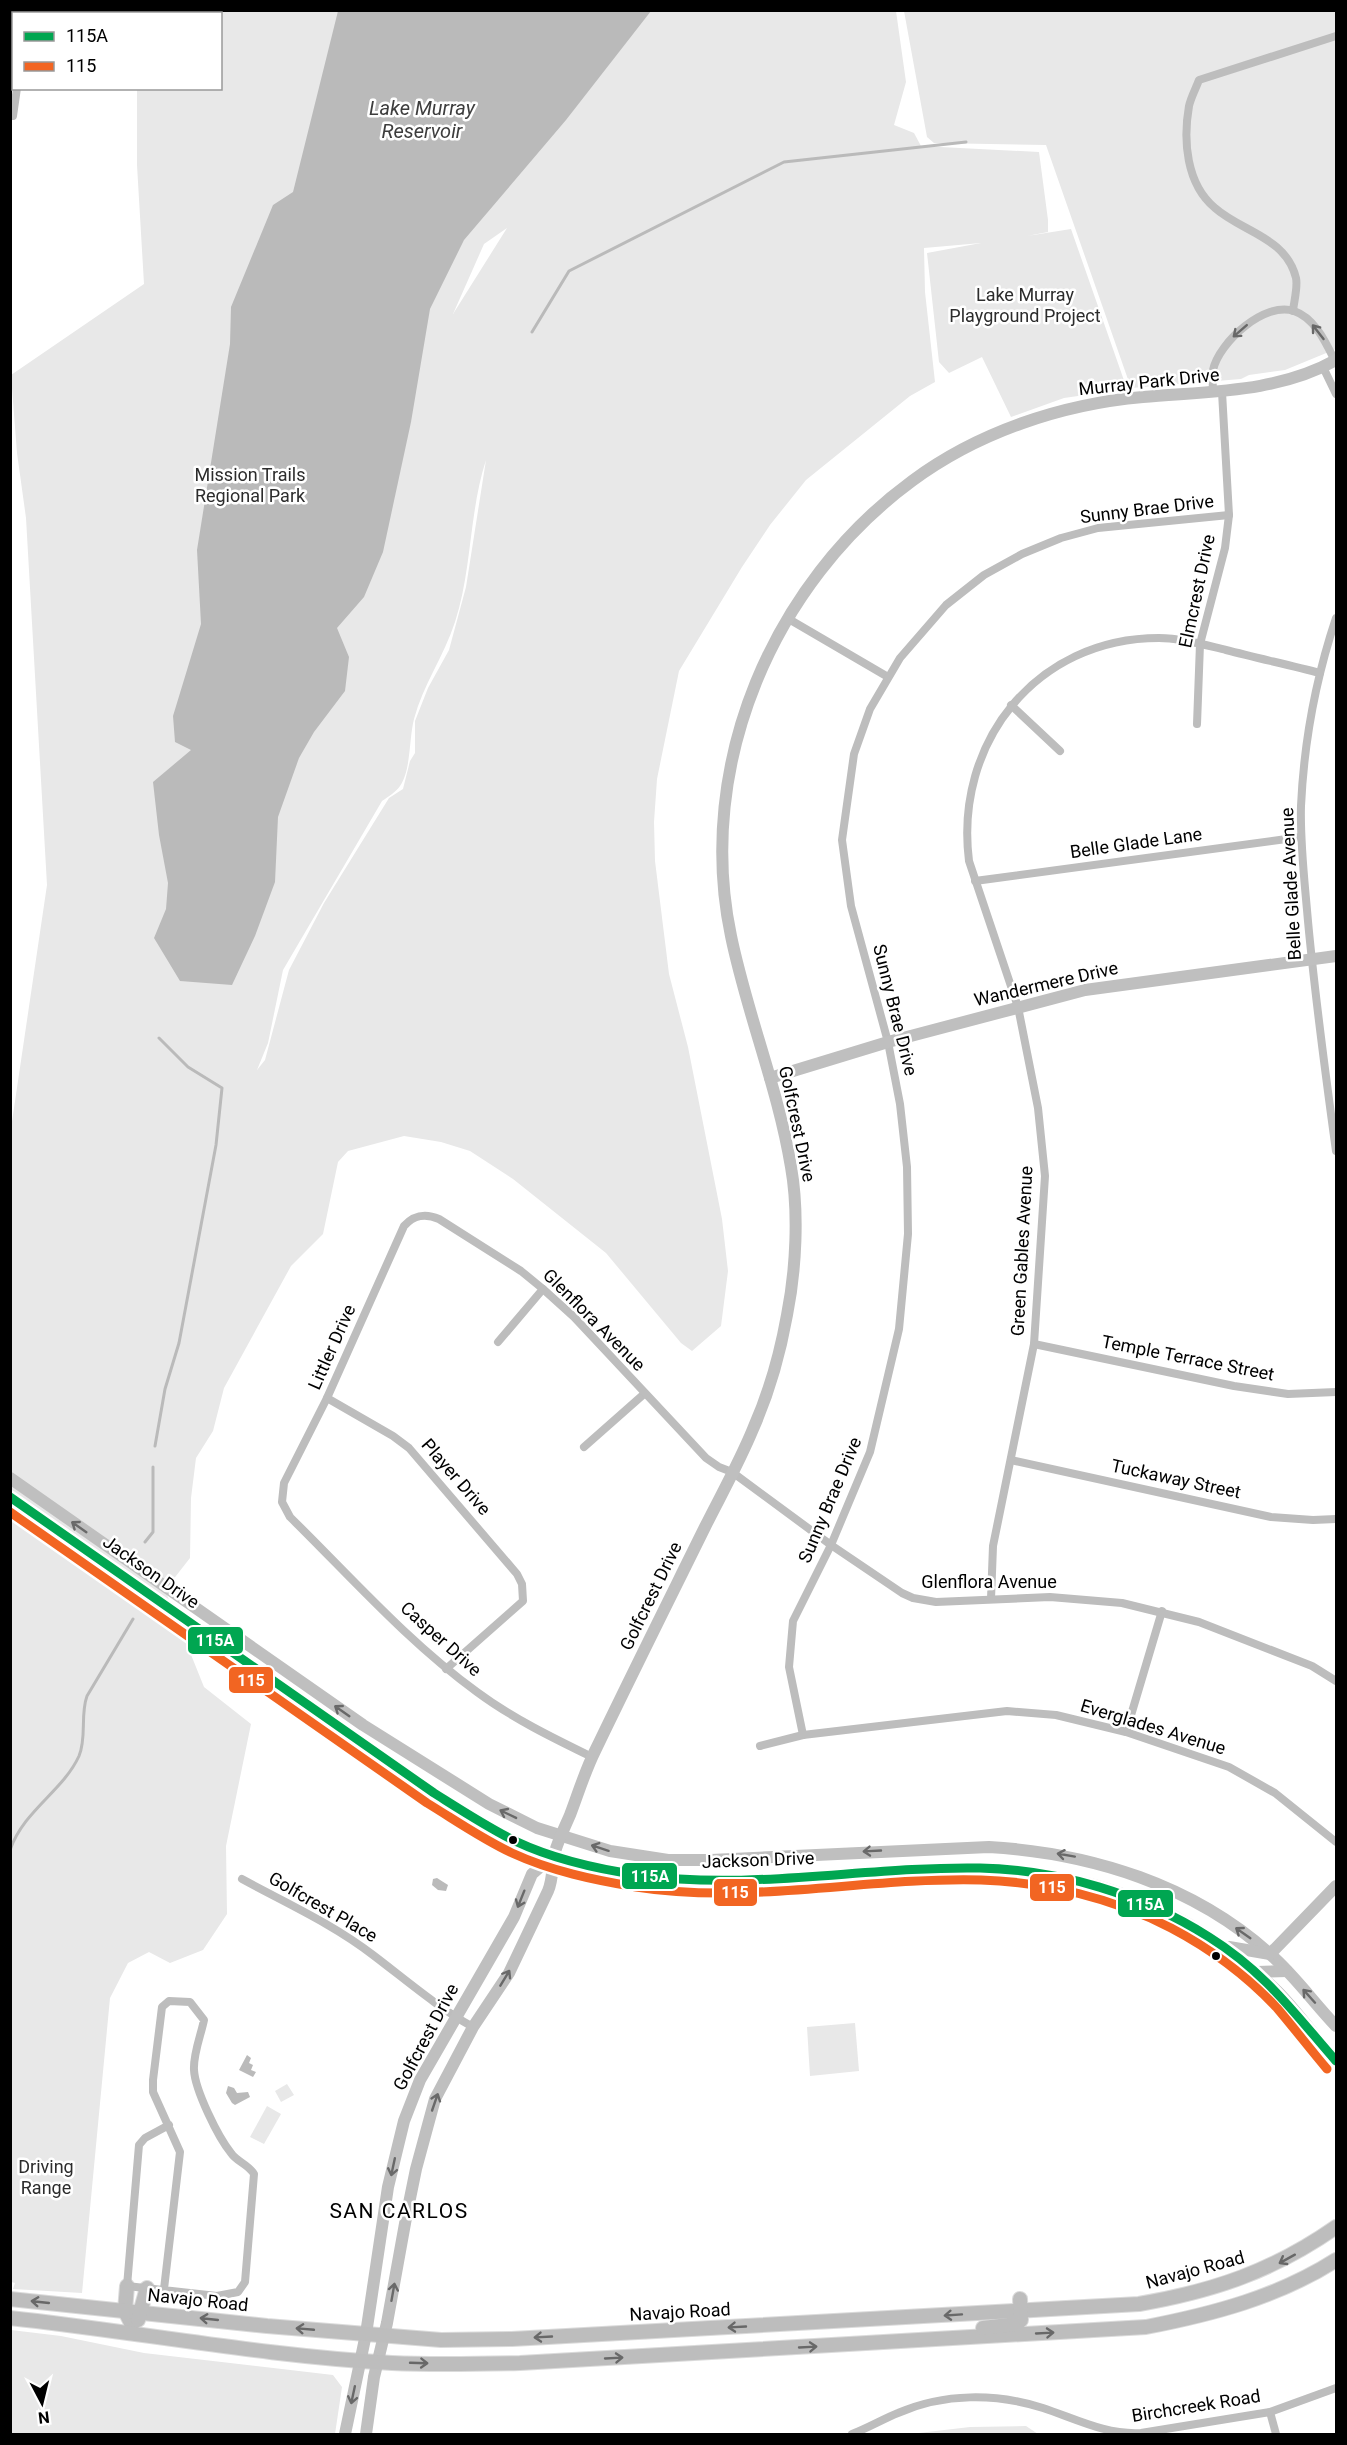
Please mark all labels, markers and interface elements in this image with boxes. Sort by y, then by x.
legend [12,12,222,90]
text: 115A [66,25,108,46]
text: 115 [66,55,96,76]
water label: Lake Murray Reservoir [369,96,476,143]
park label: Lake Murray Playground Project [949,284,1101,326]
one-way arrow [1232,324,1248,337]
one-way arrow [1312,324,1325,340]
street label: Murray Park Drive [1078,364,1220,399]
park label: Mission Trails Regional Park [194,464,306,506]
street label: Sunny Brae Drive [1079,490,1215,527]
street label: Elmcrest Drive [1174,532,1219,650]
street label: Belle Glade Avenue [1276,807,1305,961]
street label: Belle Glade Lane [1069,823,1203,862]
street label: Sunny Brae Drive [869,942,922,1078]
street label: Wandermere Drive [972,957,1120,1010]
street label: Golfcrest Drive [775,1064,820,1184]
street label: Green Gables Avenue [1007,1165,1036,1337]
street label: Glenflora Avenue [539,1264,650,1375]
street label: Littler Drive [303,1301,360,1393]
street label: Temple Terrace Street [1100,1330,1276,1385]
street label: Player Drive [418,1434,495,1519]
street label: Sunny Brae Drive [794,1434,866,1566]
street label: Tuckaway Street [1109,1455,1243,1503]
one-way arrow [72,1521,88,1533]
street label: Jackson Drive [99,1531,203,1613]
street label: Golfcrest Drive [615,1538,686,1653]
street label: Glenflora Avenue [921,1571,1057,1592]
street label: Casper Drive [397,1597,486,1680]
line badge: 115A [187,1626,244,1655]
text: 115A [196,1631,234,1650]
line badge: 115 [228,1666,274,1694]
text: 115 [237,1671,265,1690]
street label: Everglades Avenue [1078,1694,1228,1759]
one-way arrow [335,1705,351,1717]
one-way arrow [499,1807,517,1819]
unlabelled marker [507,1834,519,1846]
one-way arrow [591,1842,610,1853]
one-way arrow [862,1846,882,1857]
street label: Jackson Drive [701,1847,815,1872]
one-way arrow [1056,1850,1076,1861]
line badge: 115A [621,1862,678,1890]
street label: Golfcrest Place [265,1867,381,1946]
text: 115A [631,1867,669,1886]
line badge: 115 [1029,1873,1075,1902]
line badge: 115 [713,1878,758,1907]
text: 115 [1038,1878,1066,1897]
text: 115 [721,1883,749,1902]
one-way arrow [515,1889,526,1908]
line badge: 115A [1117,1889,1174,1918]
text: 115A [1126,1895,1164,1914]
one-way arrow [1235,1927,1251,1939]
unlabelled marker [1210,1950,1222,1962]
one-way arrow [499,1970,511,1987]
street label: Golfcrest Drive [389,1980,463,2094]
one-way arrow [1302,1989,1316,2004]
one-way arrow [431,2093,442,2112]
park label: Driving Range [18,2156,74,2198]
one-way arrow [386,2157,398,2176]
district label: SAN CARLOS [329,2199,469,2223]
street label: Navajo Road [1143,2246,1246,2293]
one-way arrow [1279,2253,1296,2265]
one-way arrow [388,2282,399,2302]
street label: Navajo Road [147,2284,249,2315]
one-way arrow [30,2296,50,2307]
street label: Navajo Road [629,2298,731,2325]
one-way arrow [943,2310,963,2321]
one-way arrow [199,2314,219,2325]
one-way arrow [728,2321,748,2332]
one-way arrow [296,2323,316,2334]
one-way arrow [1034,2327,1054,2338]
one-way arrow [533,2332,553,2343]
one-way arrow [798,2341,818,2352]
one-way arrow [603,2352,623,2363]
one-way arrow [408,2358,428,2369]
north arrow [12,2373,72,2433]
one-way arrow [347,2384,358,2404]
street label: Birchcreek Road [1130,2385,1262,2426]
text: N [37,2407,51,2428]

